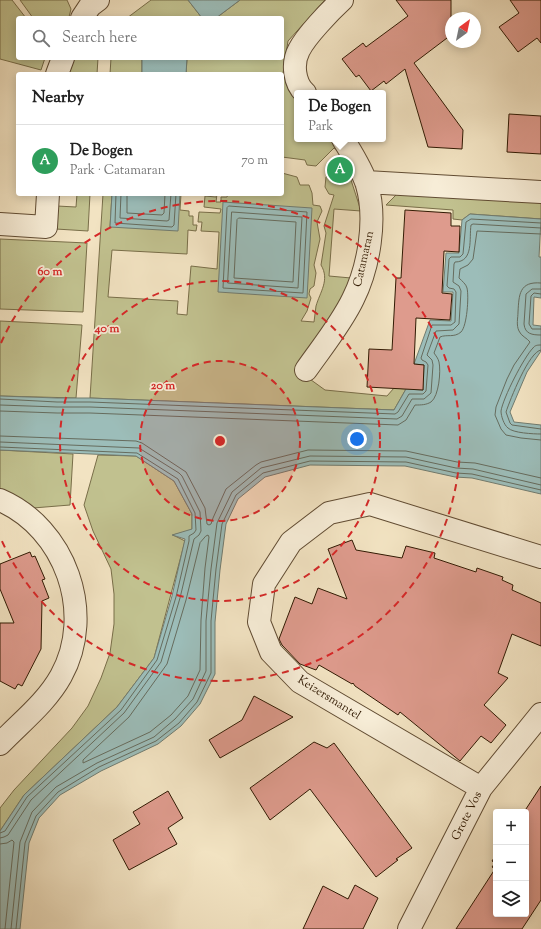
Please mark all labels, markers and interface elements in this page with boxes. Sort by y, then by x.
north arrow [445,12,481,48]
search box [16,16,284,60]
icon: search [30,27,52,49]
text: Search here [62,28,137,49]
text: Nearby [32,86,84,110]
popup [294,90,386,142]
text: De Bogen [309,97,371,118]
text: Park [309,118,333,136]
text: De Bogen [70,141,133,162]
text: A [40,152,50,170]
text: 70 m [241,152,268,170]
pin: A [327,155,353,185]
text: Park · Catamaran [70,162,165,180]
street label: Catamaran [349,229,379,289]
text: 60 m [38,263,62,281]
text: 40 m [94,320,119,338]
text: 20 m [151,377,175,395]
your location [347,429,367,449]
centre of rings [213,434,227,448]
street label: Keizersmantel [294,671,365,725]
street label: Grote Vos [447,788,487,844]
map controls [493,809,529,917]
button: + [493,809,529,845]
button: − [493,845,529,881]
button: layers [493,881,529,917]

